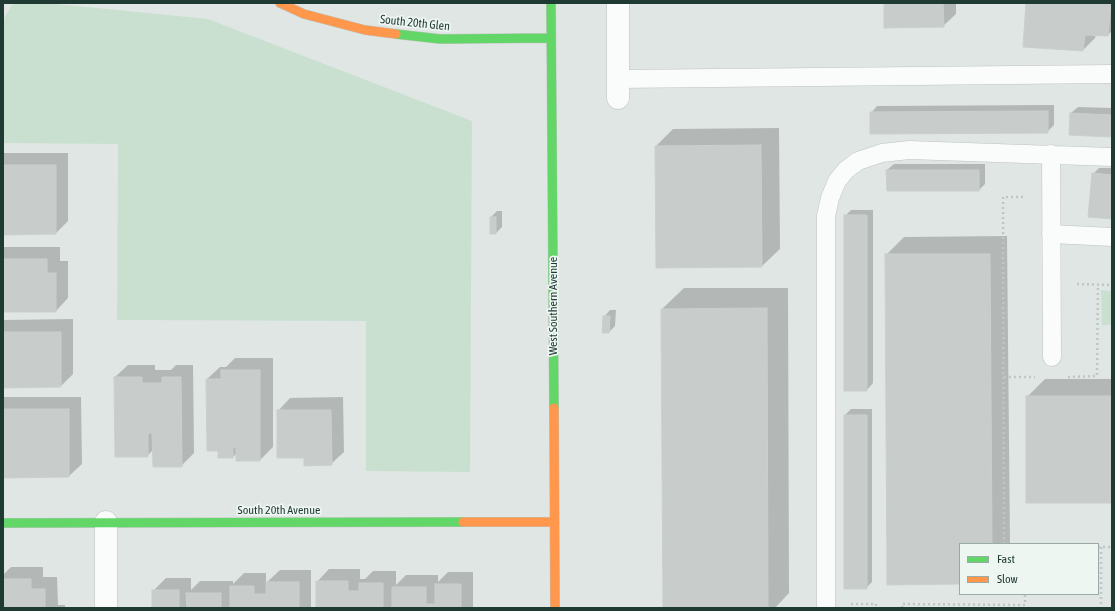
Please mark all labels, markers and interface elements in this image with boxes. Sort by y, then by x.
street label: South 20th Glen [379,12,451,34]
street label: West Southern Avenue [546,257,560,355]
street label: South 20th Avenue [238,503,320,517]
legend [959,543,1099,595]
text: Fast [997,552,1015,566]
text: Slow [997,572,1018,586]

